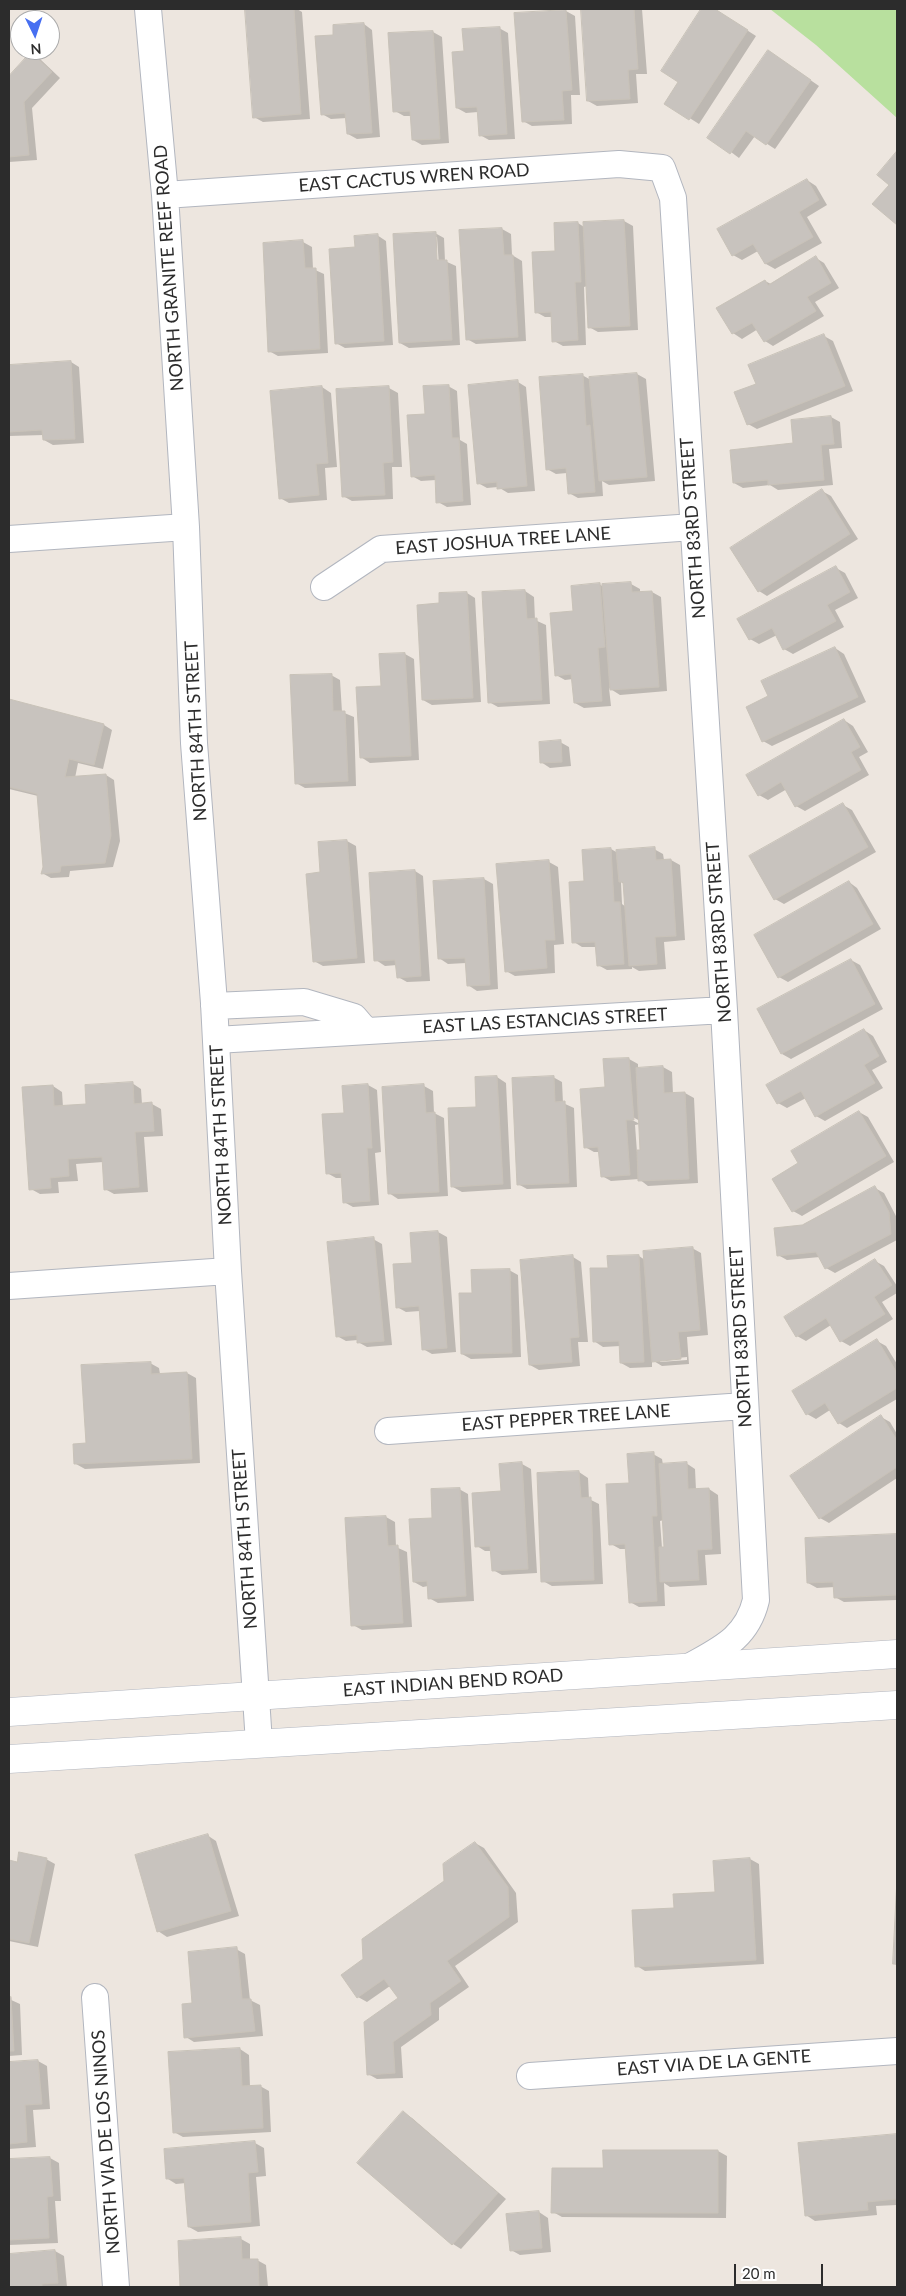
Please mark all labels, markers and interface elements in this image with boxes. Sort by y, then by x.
north arrow [10,10,60,60]
text: N [30,41,42,58]
street label: NORTH GRANITE REEF ROAD [150,144,188,392]
street label: EAST CACTUS WREN ROAD [298,159,530,197]
street label: NORTH 83RD STREET [676,437,710,619]
street label: EAST JOSHUA TREE LANE [395,523,611,559]
street label: NORTH 84TH STREET [180,640,212,822]
street label: NORTH 83RD STREET [702,841,736,1023]
street label: EAST LAS ESTANCIAS STREET [422,1004,668,1038]
street label: NORTH 84TH STREET [205,1044,237,1226]
street label: NORTH 83RD STREET [725,1246,757,1428]
street label: EAST PEPPER TREE LANE [461,1400,671,1436]
street label: NORTH 84TH STREET [228,1448,262,1630]
street label: EAST INDIAN BEND ROAD [342,1665,564,1701]
street label: NORTH VIA DE LOS NINOS [87,2029,125,2255]
street label: EAST VIA DE LA GENTE [616,2045,812,2081]
scale bar [736,2254,825,2286]
text: 20 m [742,2264,776,2282]

